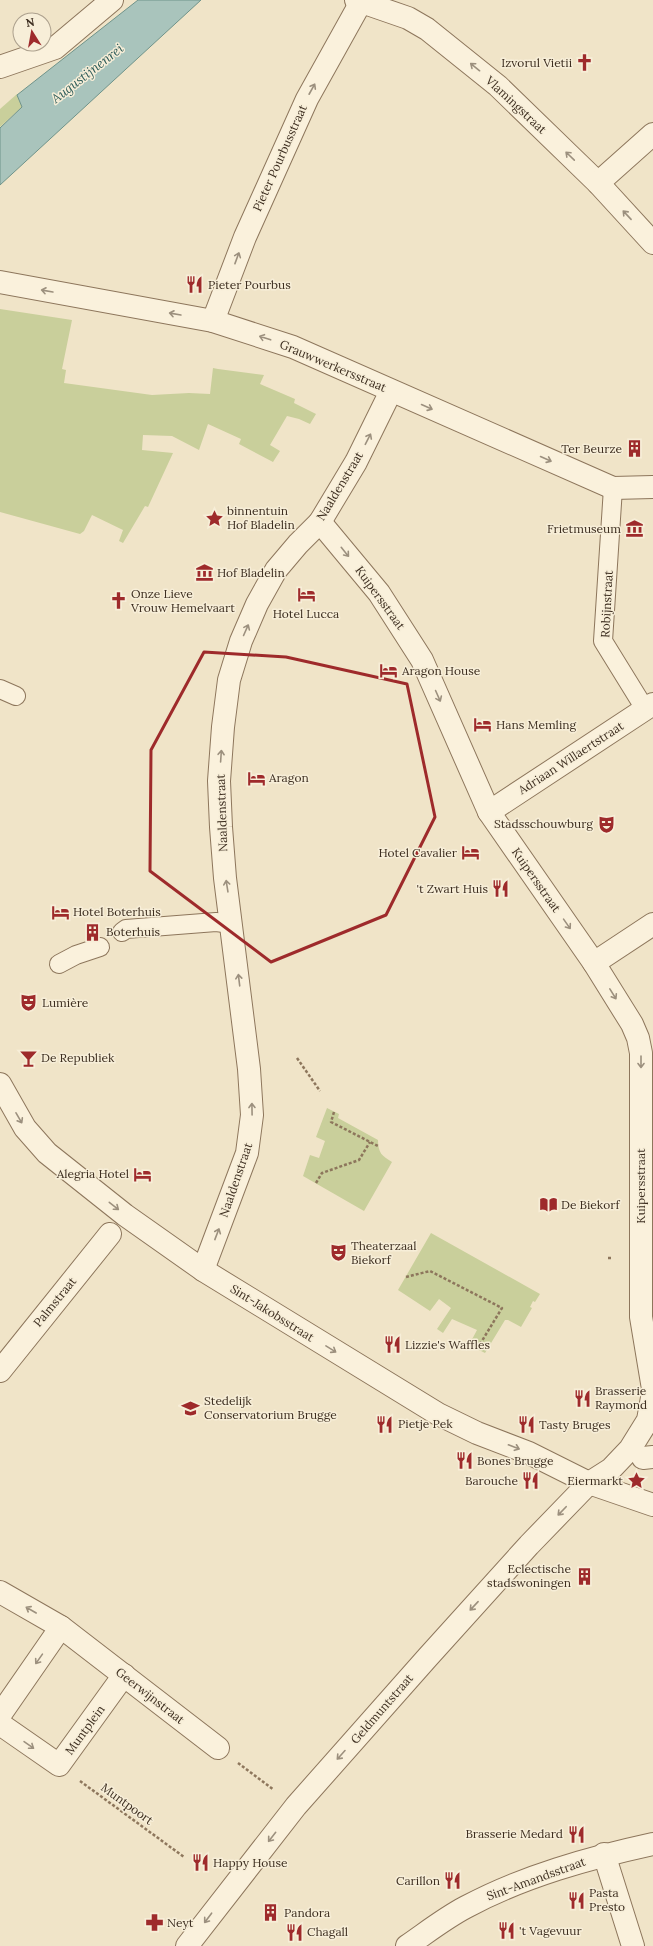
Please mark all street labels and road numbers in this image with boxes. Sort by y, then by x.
street label: Vlamingstraat [482,72,550,137]
street label: Pieter Pourbusstraat [249,102,310,213]
street label: Grauwwerkersstraat [278,336,389,395]
street label: Naaldenstraat [313,448,366,523]
street label: Kuipersstraat [352,563,409,633]
street label: Robijnstraat [597,570,616,638]
street label: Adriaan Willaertstraat [514,718,627,798]
street label: Naaldenstraat [213,773,230,852]
street label: Kuipersstraat [509,845,564,915]
street label: Naaldenstraat [216,1140,255,1219]
street label: Kuipersstraat [633,1148,648,1224]
street label: Palmstraat [30,1274,79,1330]
street label: Sint-Jakobsstraat [228,1281,317,1345]
street label: Geerwijnstraat [113,1664,188,1727]
street label: Geldmuntstraat [347,1670,416,1747]
street label: Muntplein [62,1702,108,1757]
street label: Muntpoort [98,1780,157,1828]
street label: Sint-Amandsstraat [484,1854,588,1903]

